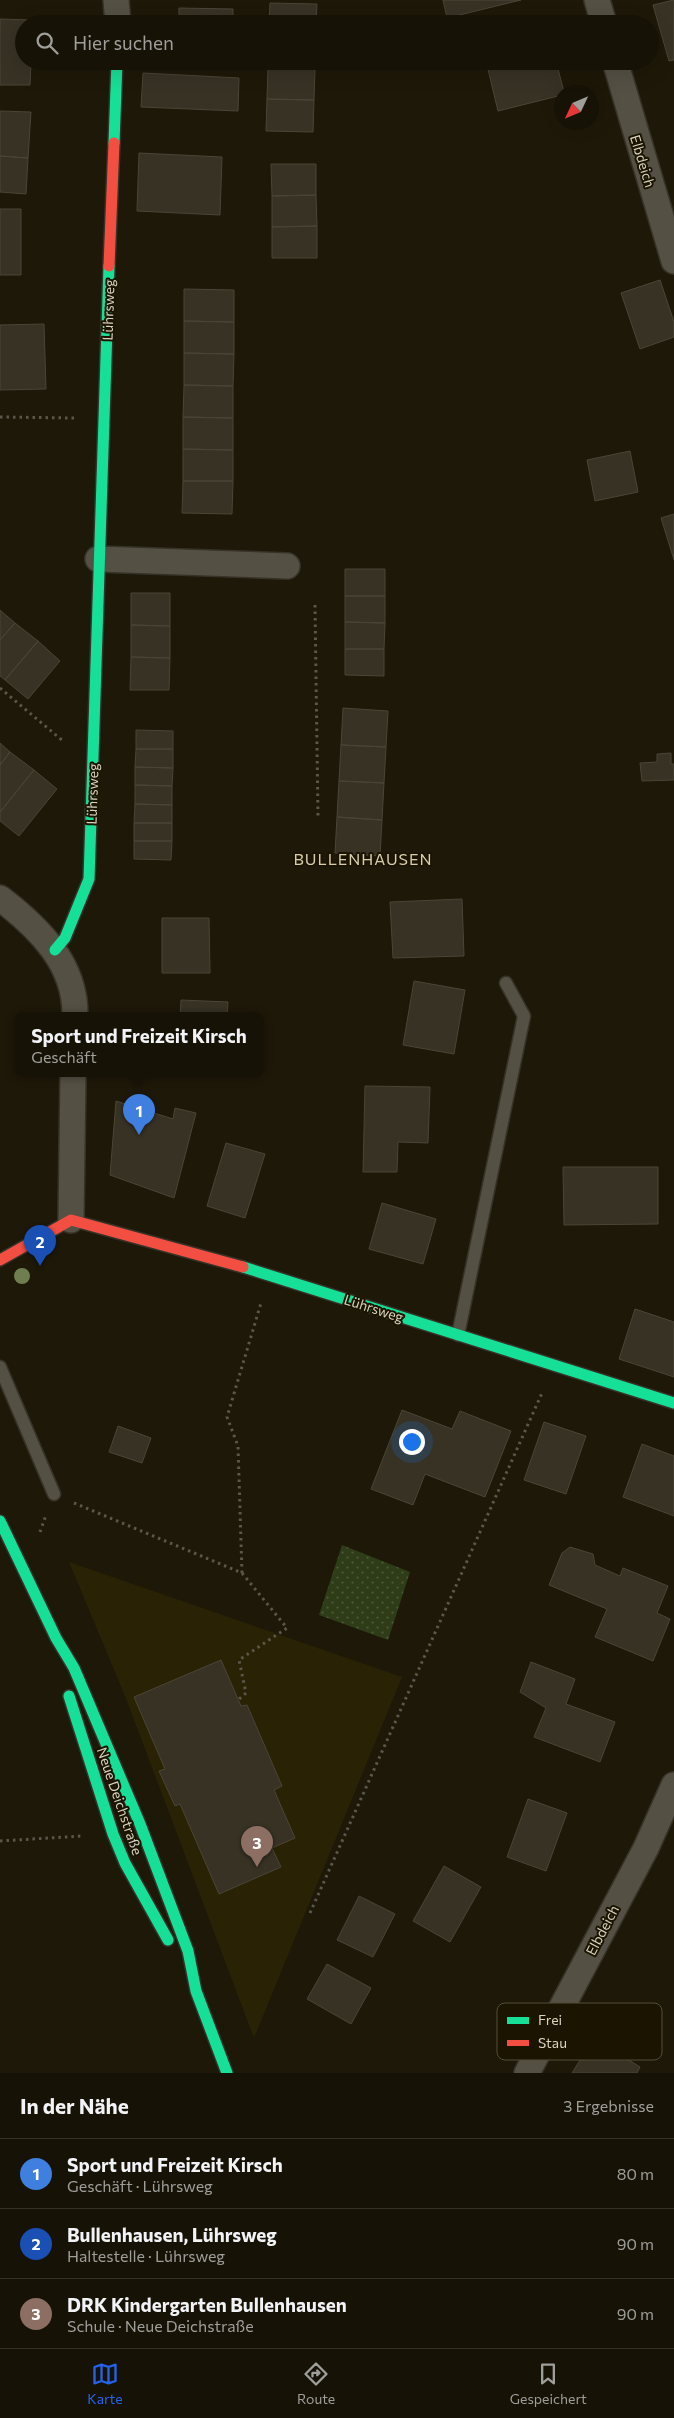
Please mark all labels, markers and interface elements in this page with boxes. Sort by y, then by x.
search box [15,15,659,70]
icon: search [33,29,61,57]
text: Hier suchen [73,31,174,54]
north arrow [554,85,599,130]
street label: Elbdeich [627,133,659,189]
street label: Lührsweg [98,279,118,341]
street label: Lührsweg [82,763,102,825]
district label: BULLENHAUSEN [293,849,433,868]
popup [14,1012,264,1077]
text: Sport und Freizeit Kirsch [31,1024,247,1047]
text: Geschäft [31,1047,97,1066]
pin: 1 [123,1094,155,1135]
pin: 2 [24,1225,56,1266]
street label: Lührsweg [342,1290,406,1326]
your location [399,1429,425,1455]
street label: Neue Deichstraße [94,1745,146,1857]
pin: 3 [241,1826,273,1867]
street label: Elbdeich [582,1902,622,1958]
legend [497,2003,662,2060]
text: Frei [538,2011,562,2028]
text: Stau [538,2034,567,2051]
text: In der Nähe [20,2093,129,2118]
text: 3 Ergebnisse [563,2096,654,2115]
text: Sport und Freizeit Kirsch [67,2153,283,2176]
text: 1 [32,2164,40,2183]
text: 80 m [617,2164,654,2183]
text: Geschäft · Lührsweg [67,2176,213,2195]
text: Bullenhausen, Lührsweg [67,2223,277,2246]
text: 2 [31,2234,41,2253]
text: 90 m [617,2234,654,2253]
text: Haltestelle · Lührsweg [67,2246,225,2265]
text: DRK Kindergarten Bullenhausen [67,2293,347,2316]
text: 3 [31,2304,41,2323]
text: 90 m [617,2304,654,2323]
text: Schule · Neue Deichstraße [67,2316,254,2335]
tab: Karte [87,2360,123,2407]
tab: Route [297,2360,335,2407]
tab: Gespeichert [510,2360,587,2407]

